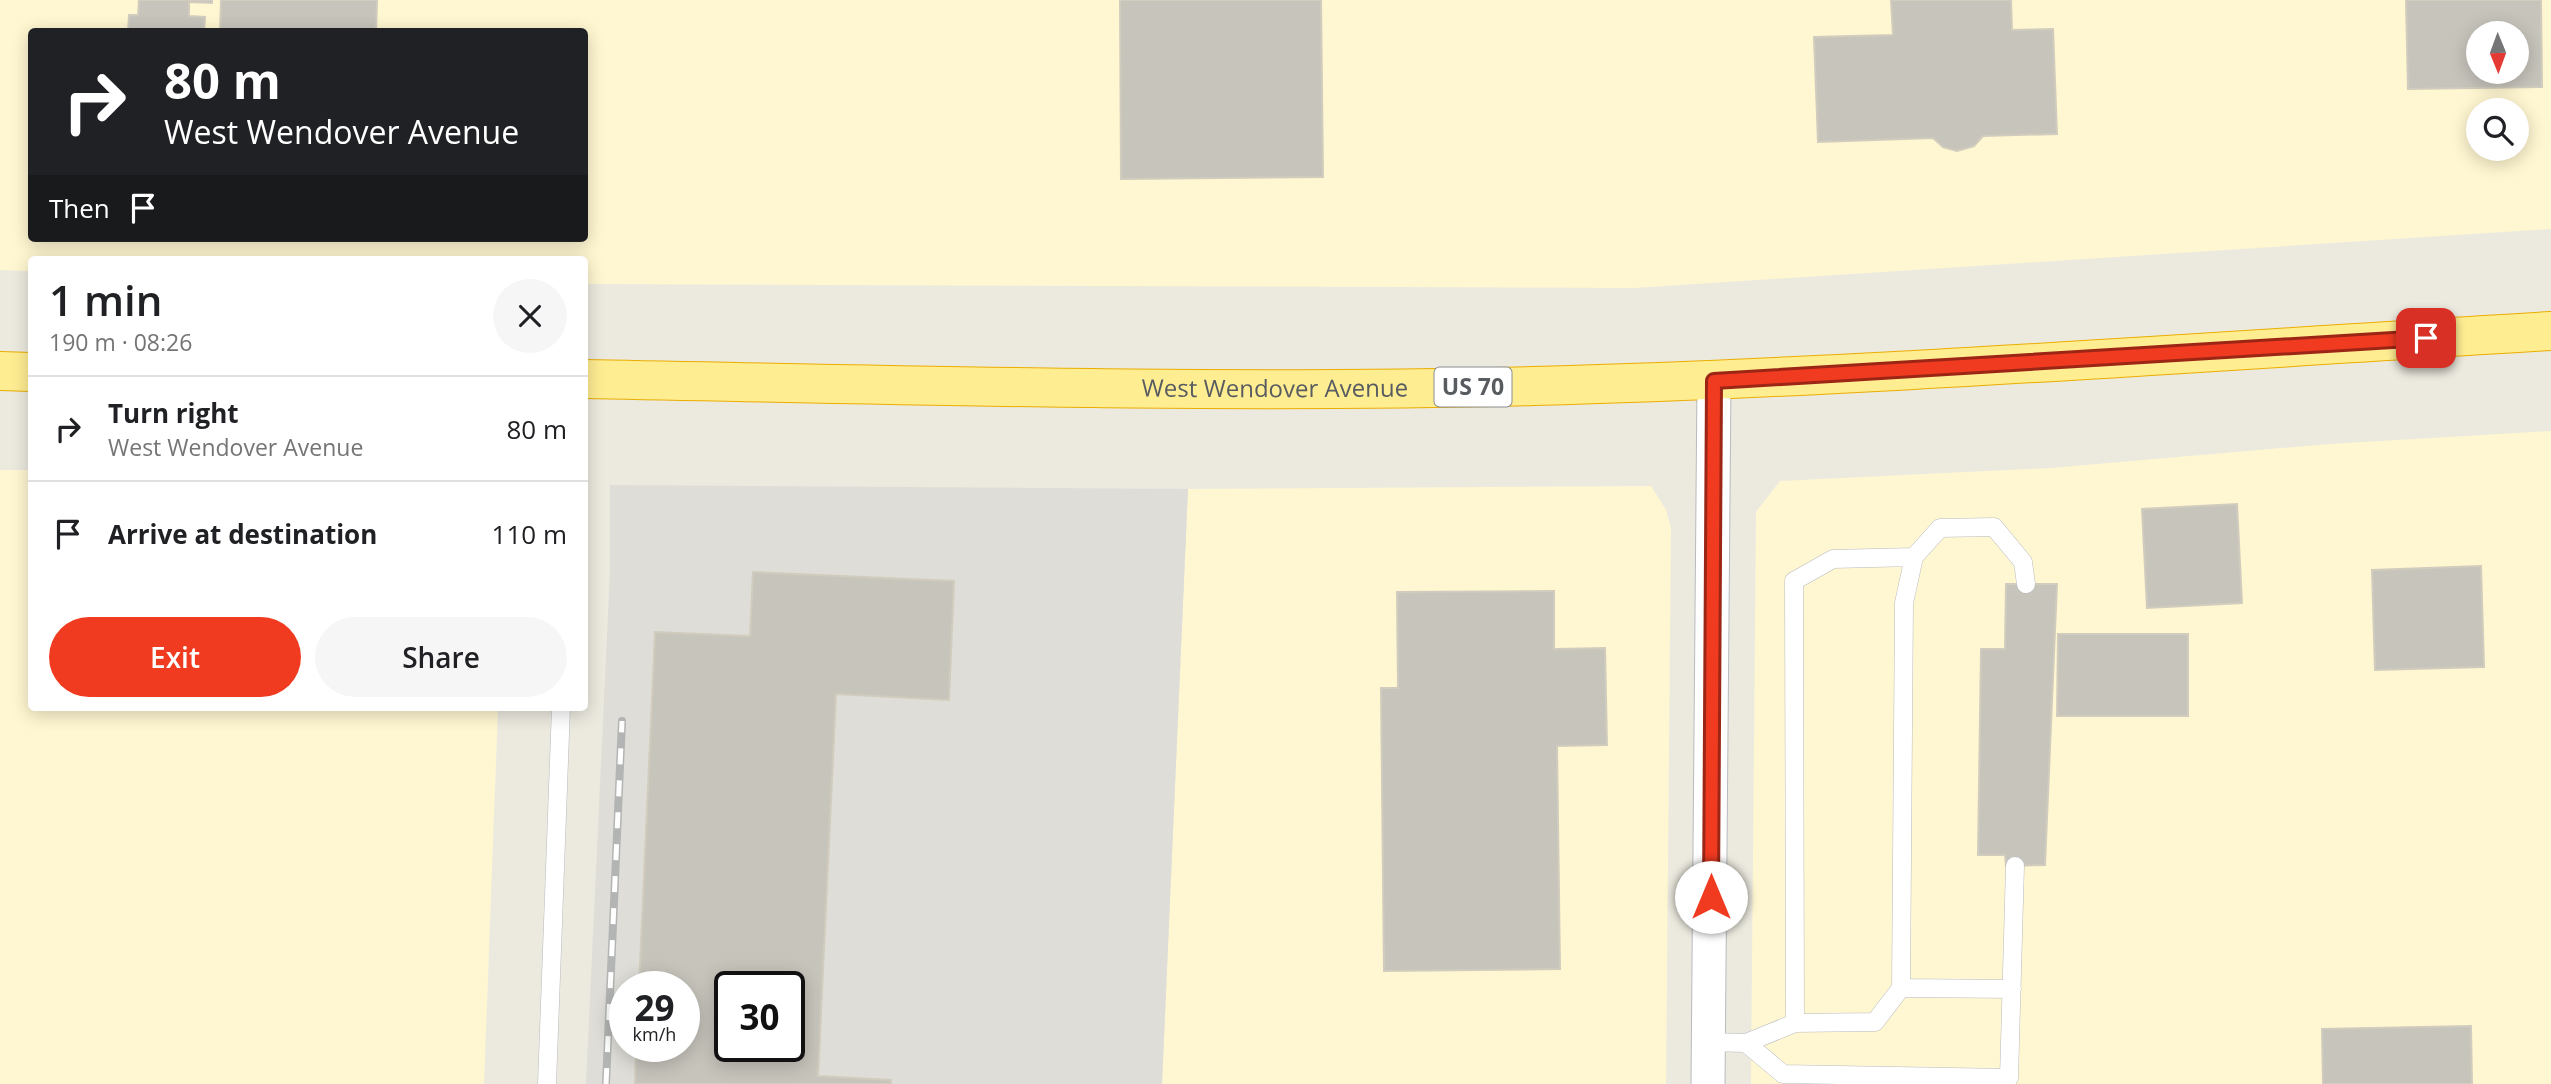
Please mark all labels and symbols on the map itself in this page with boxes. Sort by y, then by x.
north arrow [2466,21,2529,84]
pin [2396,308,2456,368]
road number: US 70 [1434,368,1512,406]
street label: West Wendover Avenue [1142,370,1408,404]
position arrow [1674,860,1748,934]
speed limit sign: 30 [714,971,805,1062]

